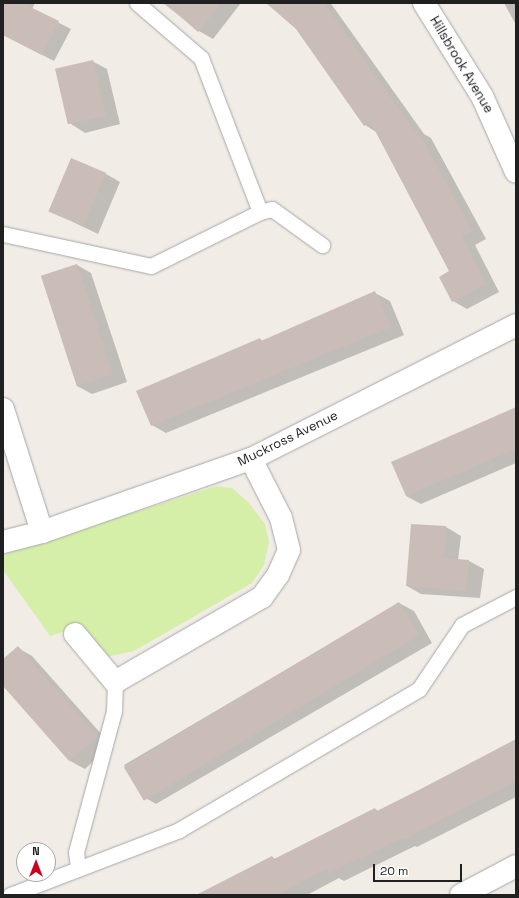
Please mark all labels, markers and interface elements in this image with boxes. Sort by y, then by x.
street label: Hillsbrook Avenue [426,14,496,116]
street label: Muckross Avenue [235,408,341,470]
north arrow [16,842,56,882]
text: N [32,844,40,858]
scale bar [375,856,464,882]
text: 20 m [380,863,408,879]

